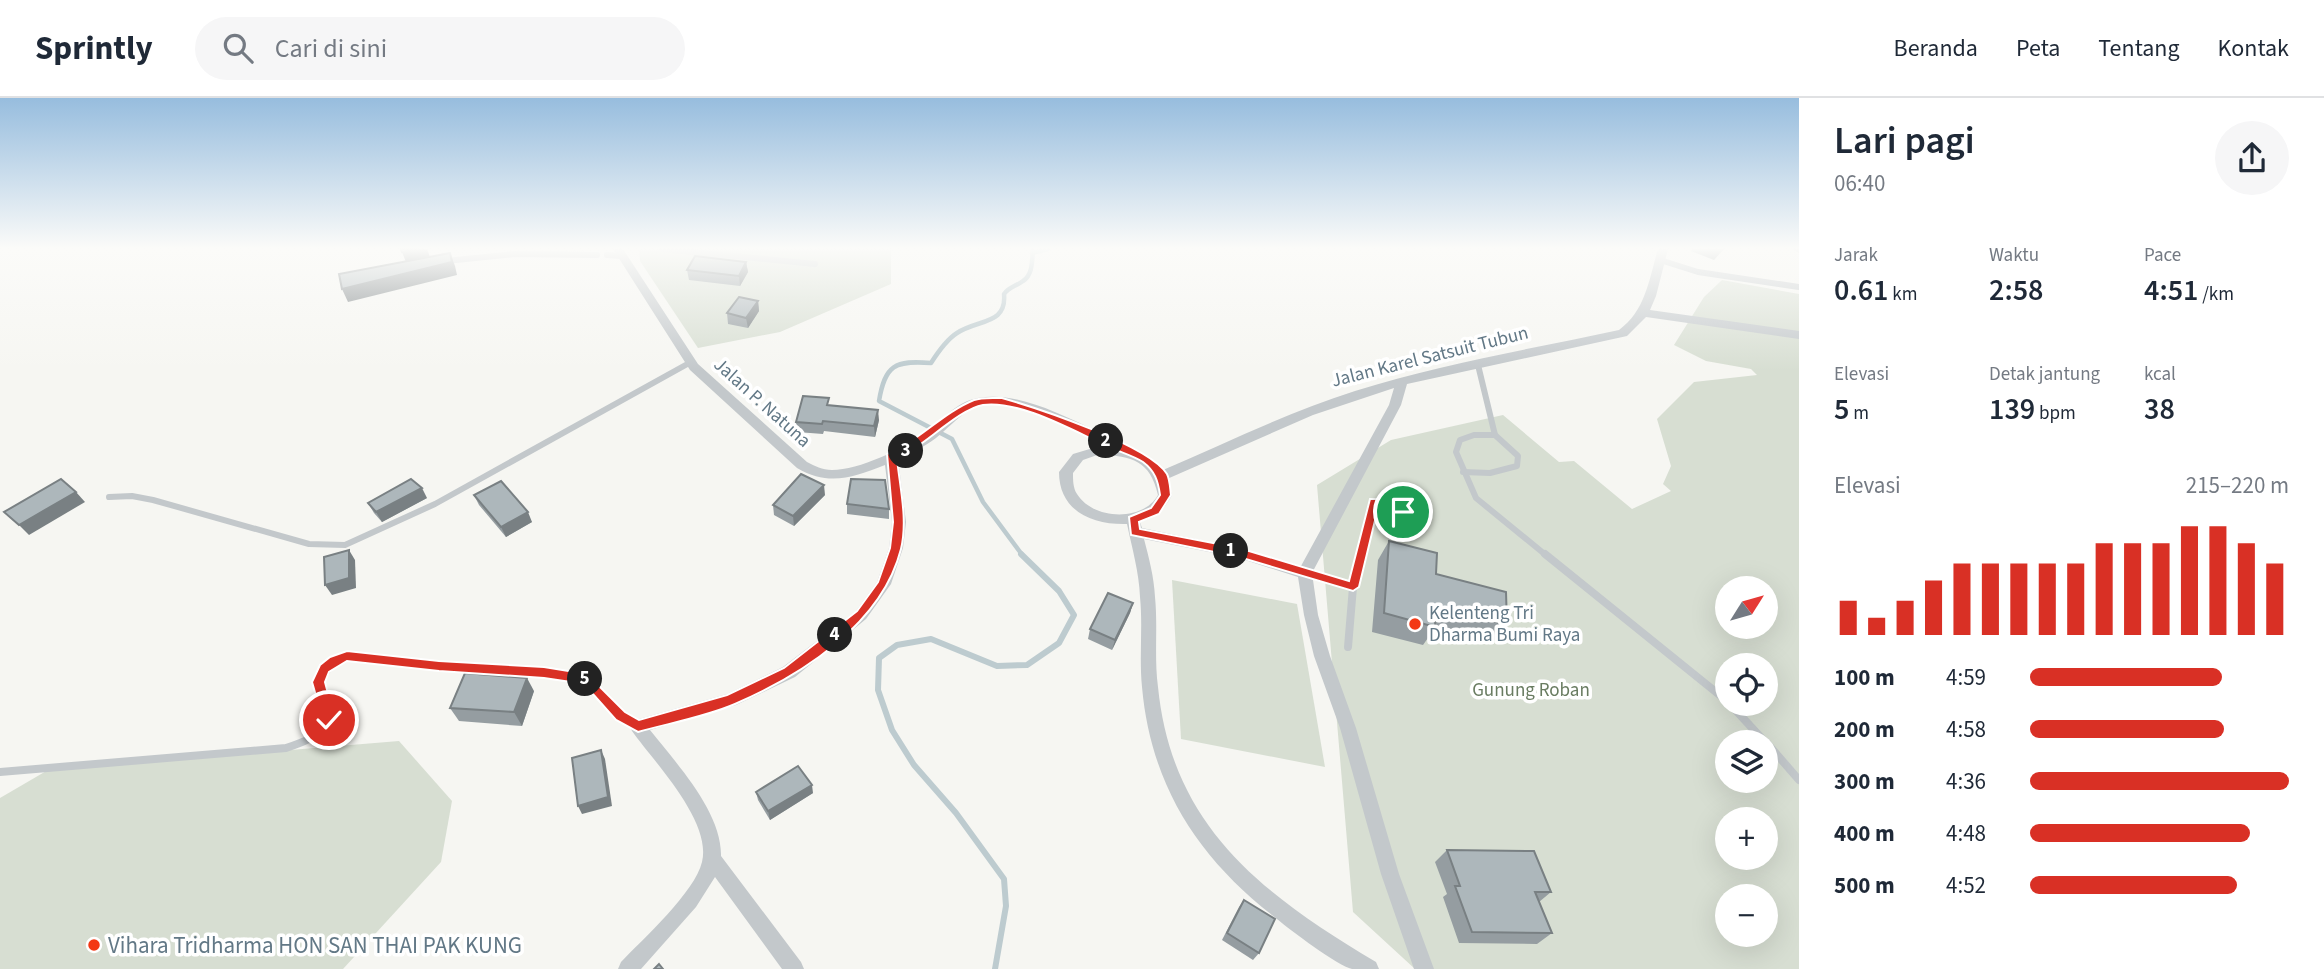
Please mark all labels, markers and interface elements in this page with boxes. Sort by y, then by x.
search box [195,17,685,80]
text: Sprintly [35,25,153,72]
icon: search [219,29,257,67]
text: Cari di sini [275,30,387,67]
text: Beranda [1894,31,1978,66]
text: Peta [2016,31,2060,66]
text: Tentang [2098,31,2180,66]
text: Kontak [2218,31,2289,66]
text: Lari pagi [1834,114,1975,168]
button: share [2215,121,2289,195]
text: 06:40 [1834,167,1885,200]
text: Jarak [1834,242,1878,269]
text: Waktu [1989,242,2039,269]
text: Pace [2144,242,2181,269]
text: 0.61 [1834,269,1888,312]
text: 2:58 [1989,269,2043,312]
text: 4:51 [2144,269,2198,312]
text: km [1888,281,1917,308]
text: /km [2198,281,2234,308]
street label: Jalan Karel Satsuit Tubun [1329,319,1531,395]
street label: Jalan P. Natuna [707,352,817,454]
text: Elevasi [1834,361,1889,388]
text: Detak jantung [1989,361,2100,388]
text: kcal [2144,361,2176,388]
text: 5 [1834,388,1849,431]
text: 139 [1989,388,2035,431]
text: 38 [2144,388,2175,431]
text: m [1849,400,1869,427]
text: bpm [2035,400,2076,427]
pin: 2 [1088,424,1124,458]
text: 2 [1100,427,1111,454]
pin: 3 [888,434,923,468]
text: 3 [900,437,911,464]
text: Elevasi [1834,469,1901,502]
text: 215–220 m [2186,469,2289,502]
pin [1373,482,1433,542]
icon: arrive [1384,493,1422,531]
pin: 1 [1214,533,1248,568]
text: 1 [1225,537,1236,564]
north arrow [1715,576,1778,639]
map controls [1715,576,1778,947]
place label: Kelenteng Tri Dharma Bumi Raya [1429,600,1580,649]
marker: Kelenteng Tri Dharma Bumi Raya [1407,616,1423,632]
pin: 4 [818,618,852,652]
text: 4 [829,621,840,648]
button: locate [1715,653,1778,716]
text: 100 m [1834,661,1895,694]
text: 4:59 [1946,661,1986,694]
pin: 5 [568,662,602,696]
text: 5 [579,665,590,692]
park label: Gunung Roban [1472,677,1590,704]
pin [299,690,359,750]
icon: check [310,701,348,739]
text: 200 m [1834,713,1895,746]
text: 4:58 [1946,713,1986,746]
button: layers [1715,730,1778,793]
text: 300 m [1834,765,1895,798]
text: 4:36 [1946,765,1986,798]
button: + [1715,807,1778,870]
text: 400 m [1834,817,1895,850]
text: 4:48 [1946,817,1986,850]
text: 500 m [1834,869,1895,902]
text: 4:52 [1946,869,1986,902]
button: − [1715,884,1778,947]
place label: Vihara Tridharma HON SAN THAI PAK KUNG [108,929,522,962]
marker: Vihara Tridharma HON SAN THAI PAK KUNG [86,937,102,953]

